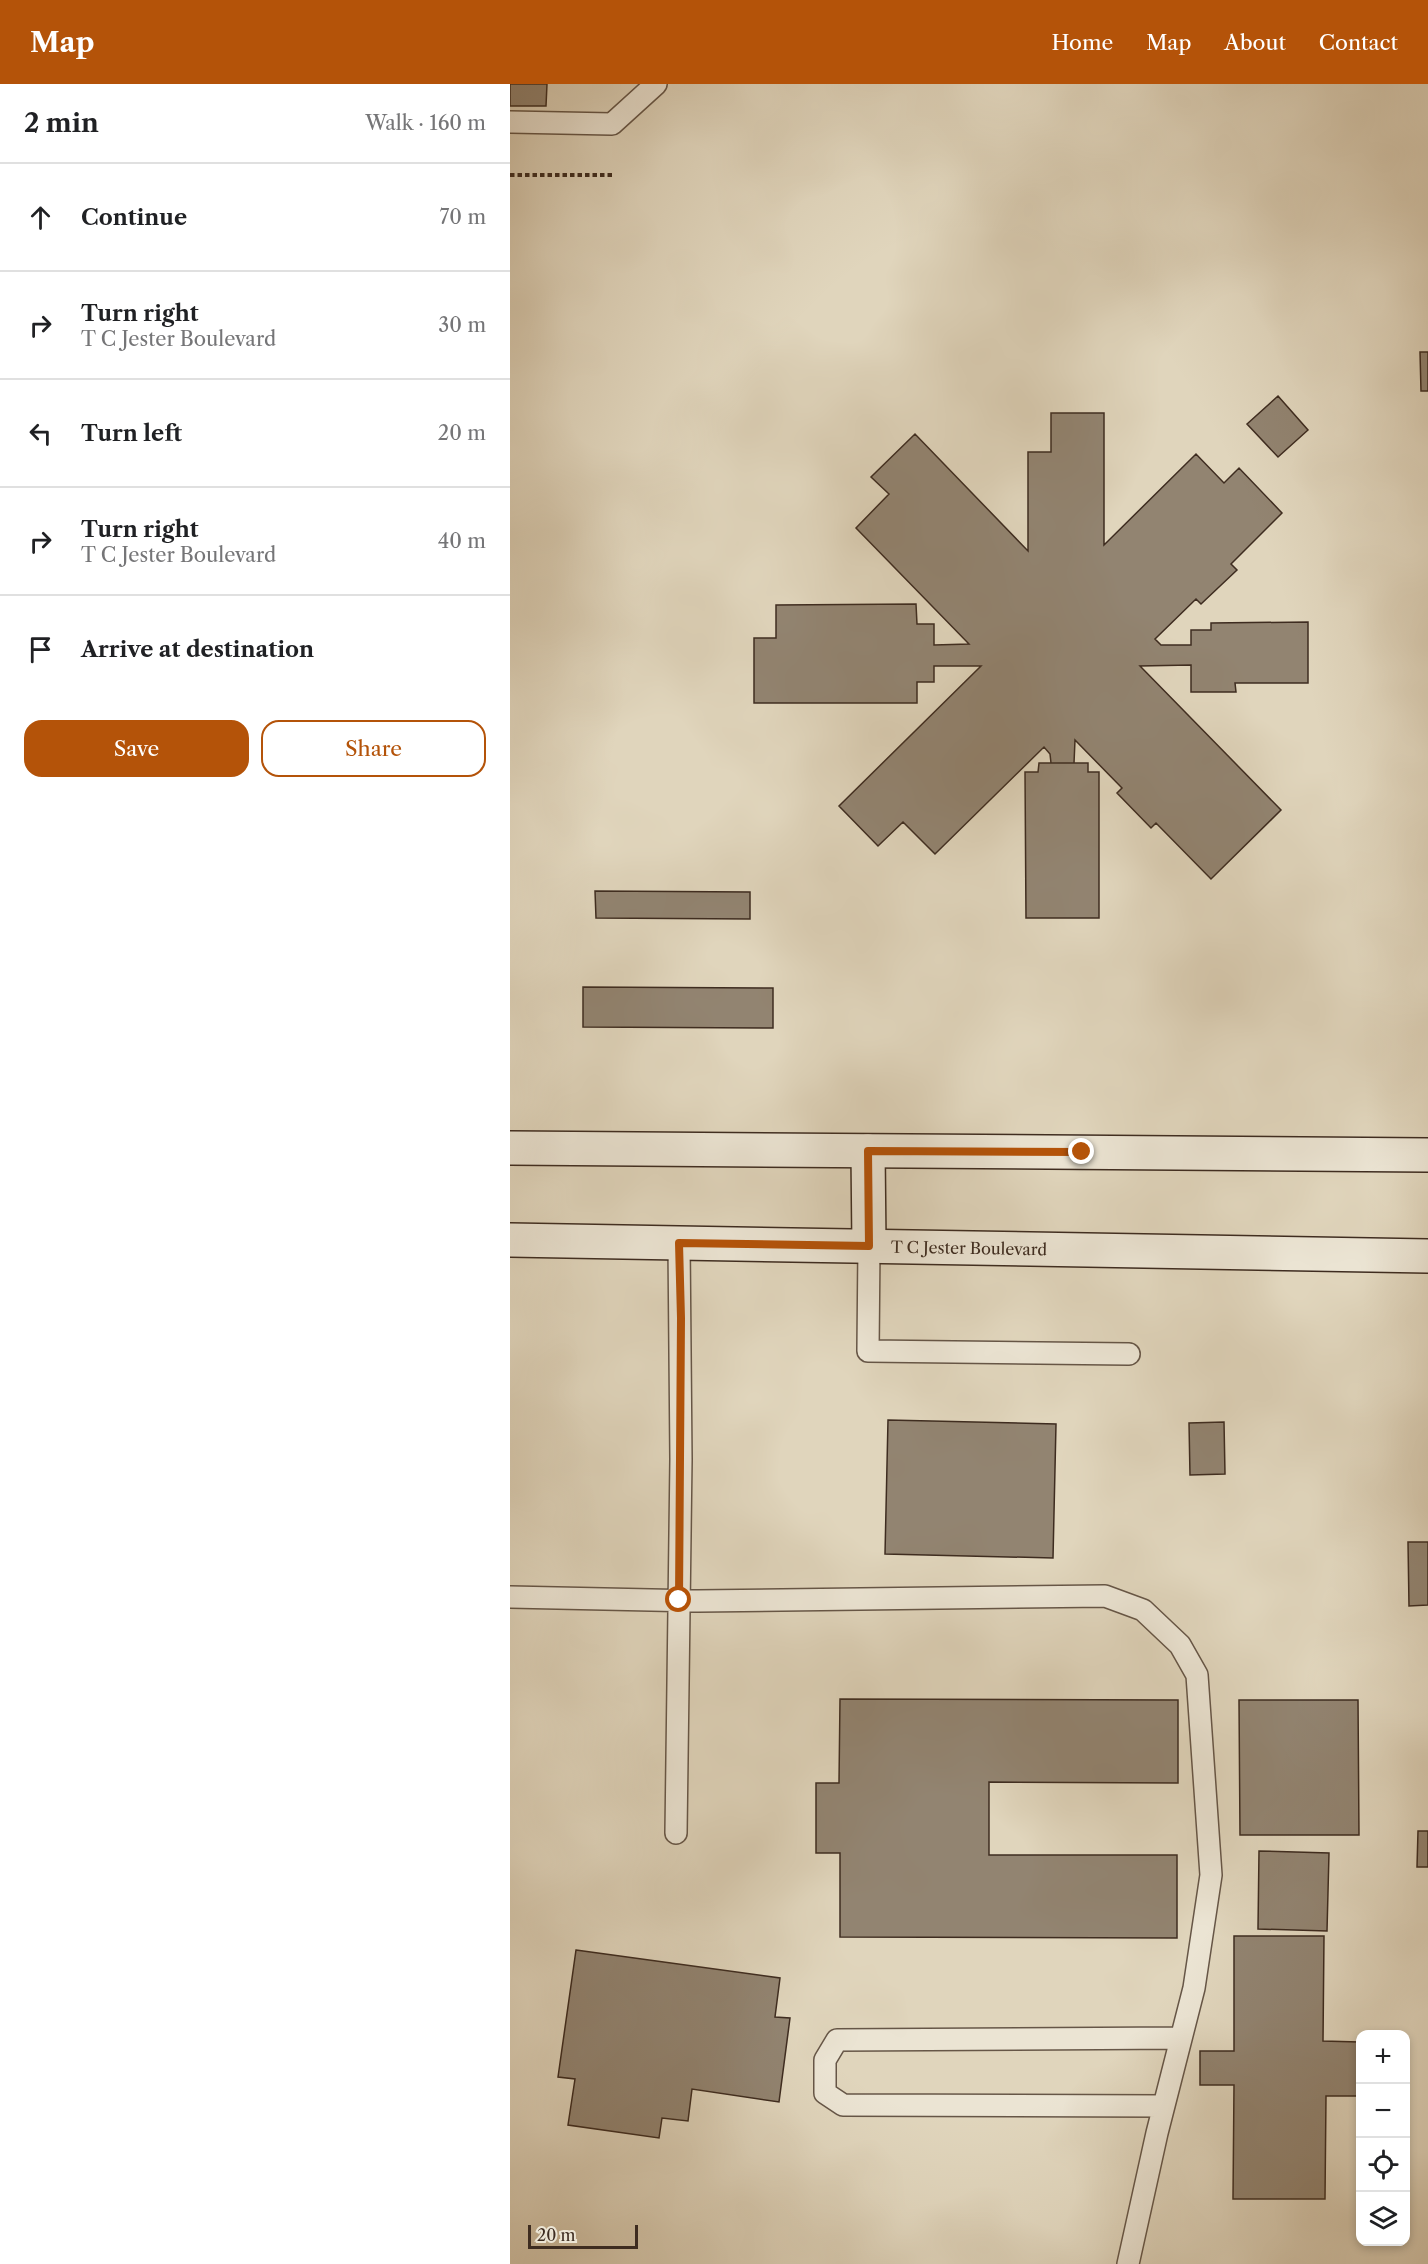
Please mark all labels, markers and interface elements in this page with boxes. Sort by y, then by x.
text: Map [30,25,94,59]
text: Home [1052,30,1113,55]
text: Map [1146,30,1191,55]
text: About [1224,30,1286,55]
text: Contact [1319,30,1398,55]
text: 2 min [24,107,99,139]
text: Walk · 160 m [365,111,486,135]
icon: ahead [24,201,57,234]
text: Continue [81,204,187,231]
text: 70 m [440,205,486,229]
text: Turn right [81,300,199,327]
icon: right [24,309,57,342]
text: 30 m [438,313,486,337]
text: T C Jester Boulevard [81,327,276,351]
icon: left [24,417,57,450]
text: Turn left [81,420,182,447]
text: 20 m [438,421,486,445]
text: Turn right [81,516,199,543]
icon: right [24,525,57,558]
text: 40 m [438,529,486,553]
text: T C Jester Boulevard [81,543,276,567]
icon: arrive [24,633,57,666]
text: Arrive at destination [81,636,314,663]
button: Save [24,720,249,777]
button: Share [261,720,486,777]
route end [1068,1138,1094,1164]
street label: T C Jester Boulevard [891,1237,1048,1259]
route start [665,1586,691,1612]
map controls [1356,2030,1410,2246]
button: + [1356,2030,1410,2084]
button: − [1356,2084,1410,2138]
button: locate [1356,2138,1410,2192]
button: layers [1356,2192,1410,2246]
scale bar [528,2222,638,2250]
text: 20 m [537,2225,576,2245]

